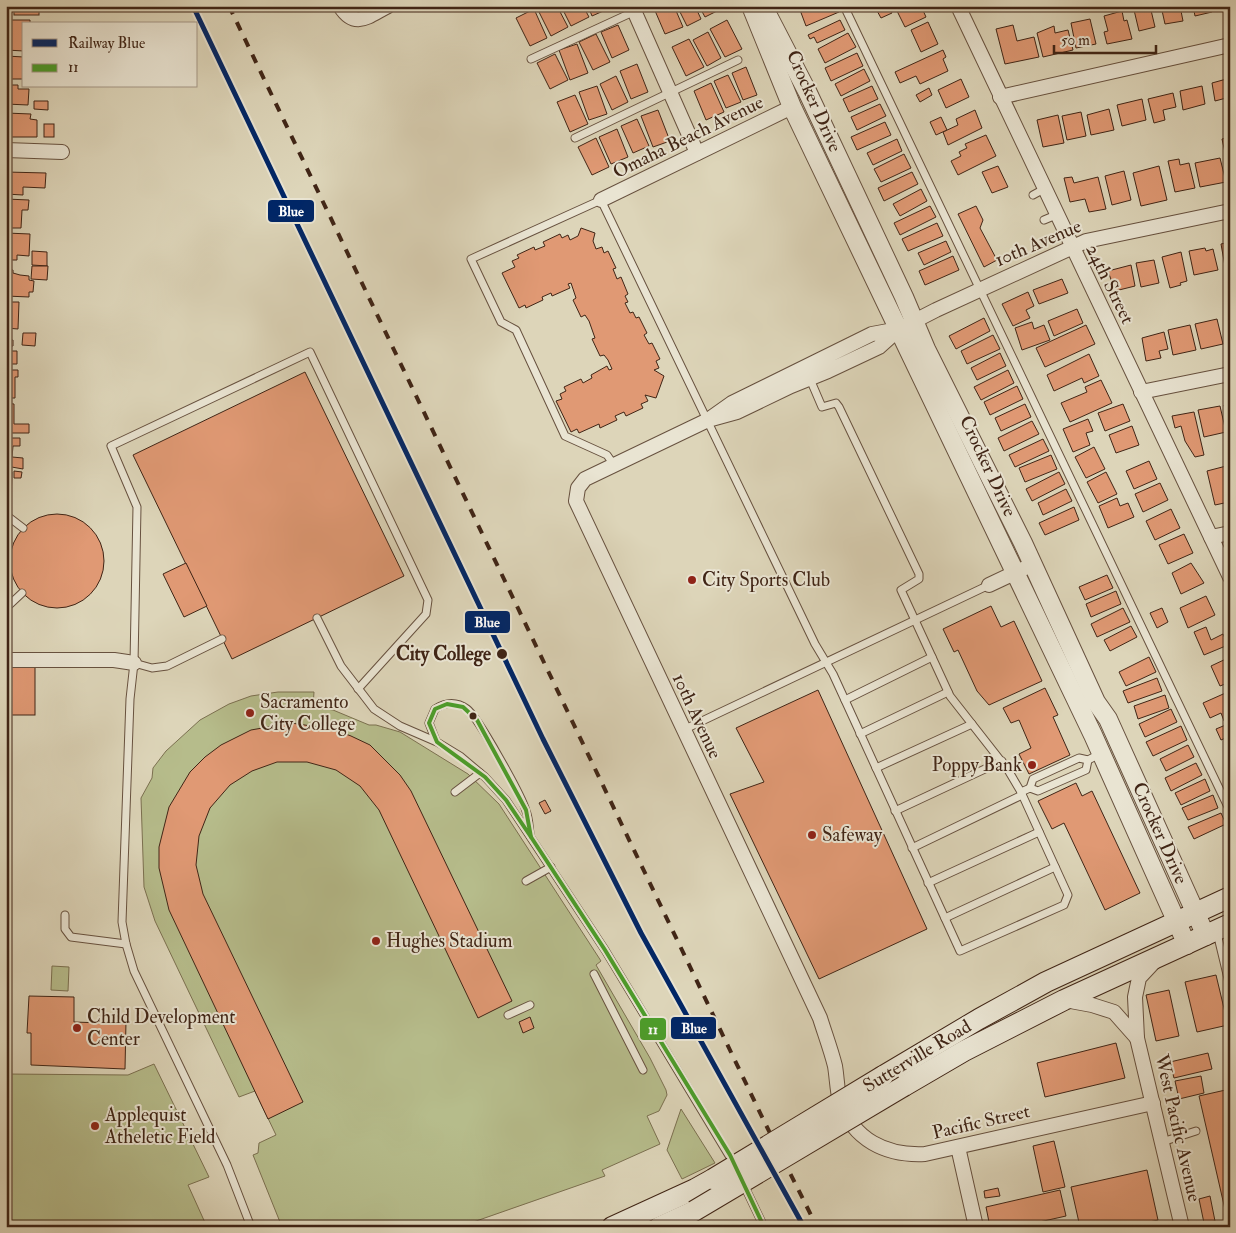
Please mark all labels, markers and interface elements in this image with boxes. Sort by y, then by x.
legend [22,22,198,88]
scale bar [1054,22,1156,54]
text: 50 m [1061,31,1090,50]
text: Railway Blue [68,34,145,53]
street label: Crocker Drive [781,46,847,156]
text: 11 [68,58,79,77]
street label: Omaha Beach Avenue [609,90,767,184]
line badge: Blue [267,199,315,223]
text: Blue [278,203,304,220]
street label: 10th Avenue [991,214,1085,272]
street label: 24th Street [1080,240,1140,328]
street label: Crocker Drive [954,412,1022,520]
place label: City Sports Club [702,568,830,593]
marker: City Sports Club [686,574,698,586]
line badge: Blue [464,610,511,634]
text: Blue [474,614,500,631]
place label: City College [396,642,491,667]
marker: City College [495,647,509,661]
street label: 10th Avenue [667,669,727,763]
place label: Sacramento City College [260,690,355,736]
marker: Sacramento City College [244,707,256,719]
unlabelled marker [468,711,478,721]
place label: Poppy Bank [932,753,1022,778]
marker: Poppy Bank [1026,759,1038,771]
street label: Crocker Drive [1127,778,1193,888]
place label: Safeway [822,823,883,847]
marker: Safeway [806,829,818,841]
place label: Hughes Stadium [386,929,513,953]
marker: Hughes Stadium [370,935,382,947]
place label: Child Development Center [87,1005,235,1051]
street label: Sutterville Road [858,1014,976,1098]
line badge: Blue [670,1016,717,1040]
line badge: 11 [639,1017,667,1041]
text: Blue [681,1020,707,1037]
text: 11 [648,1021,658,1038]
marker: Child Development Center [71,1022,83,1034]
street label: West Pacific Avenue [1149,1051,1207,1204]
street label: Pacific Street [930,1099,1032,1145]
place label: Applequist Atheletic Field [104,1103,216,1149]
marker: Applequist Atheletic Field [89,1120,101,1132]

